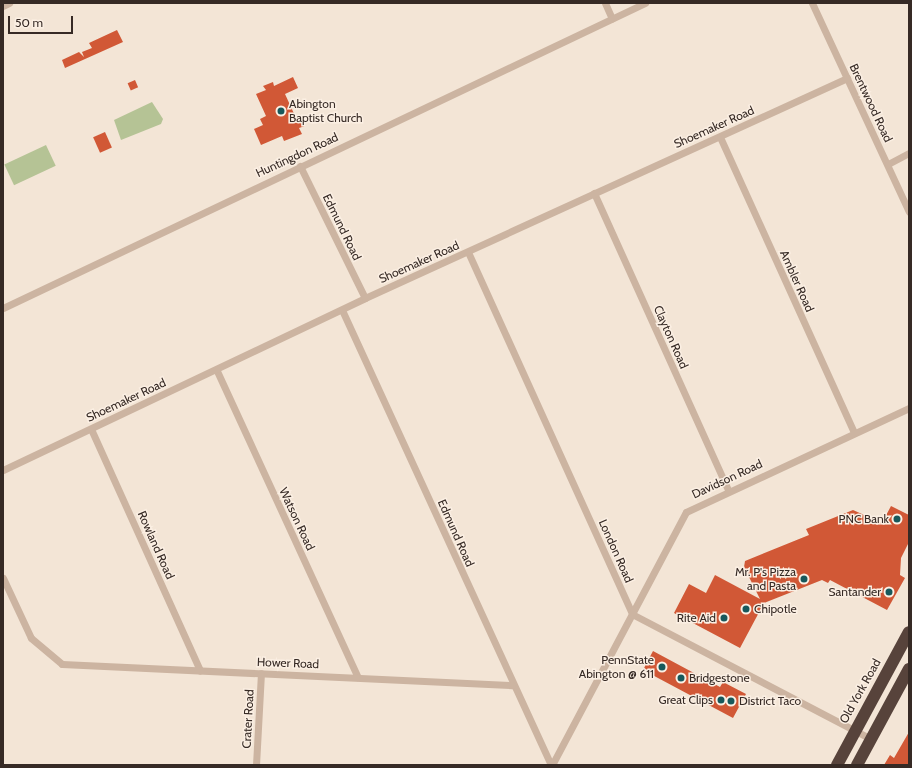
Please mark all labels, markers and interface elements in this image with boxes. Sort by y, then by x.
scale bar [10,8,75,34]
text: 50 m [15,15,43,30]
street label: Brentwood Road [847,62,895,144]
place label: Abington Baptist Church [289,97,363,125]
street label: Shoemaker Road [672,103,756,151]
marker: Abington Baptist Church [276,106,286,116]
street label: Huntingdon Road [254,130,340,180]
street label: Edmund Road [320,191,364,263]
street label: Shoemaker Road [377,238,461,286]
street label: Ambler Road [777,248,817,314]
street label: Clayton Road [651,303,691,371]
street label: Shoemaker Road [84,375,168,425]
street label: Davidson Road [689,456,765,502]
street label: Watson Road [276,485,318,553]
street label: Edmund Road [435,497,477,569]
street label: Rowland Road [135,509,177,581]
place label: PNC Bank [839,512,889,526]
marker: PNC Bank [892,514,902,524]
street label: London Road [596,517,636,585]
place label: Mr. P's Pizza and Pasta [735,565,796,593]
marker: Mr. P's Pizza and Pasta [799,574,809,584]
place label: Santander [829,585,881,599]
marker: Santander [884,587,894,597]
place label: Chipotle [754,602,797,616]
marker: Chipotle [741,604,751,614]
place label: Rite Aid [677,611,716,625]
marker: Rite Aid [719,613,729,623]
place label: PennState Abington @ 611 [579,653,654,681]
street label: Hower Road [257,655,319,671]
street label: Old York Road [836,656,884,726]
marker: PennState Abington @ 611 [657,662,667,672]
place label: Bridgestone [689,671,750,685]
marker: Bridgestone [676,673,686,683]
street label: Crater Road [239,689,257,749]
place label: Great Clips [658,693,713,707]
place label: District Taco [739,694,801,708]
marker: Great Clips [716,695,726,705]
marker: District Taco [726,696,736,706]

